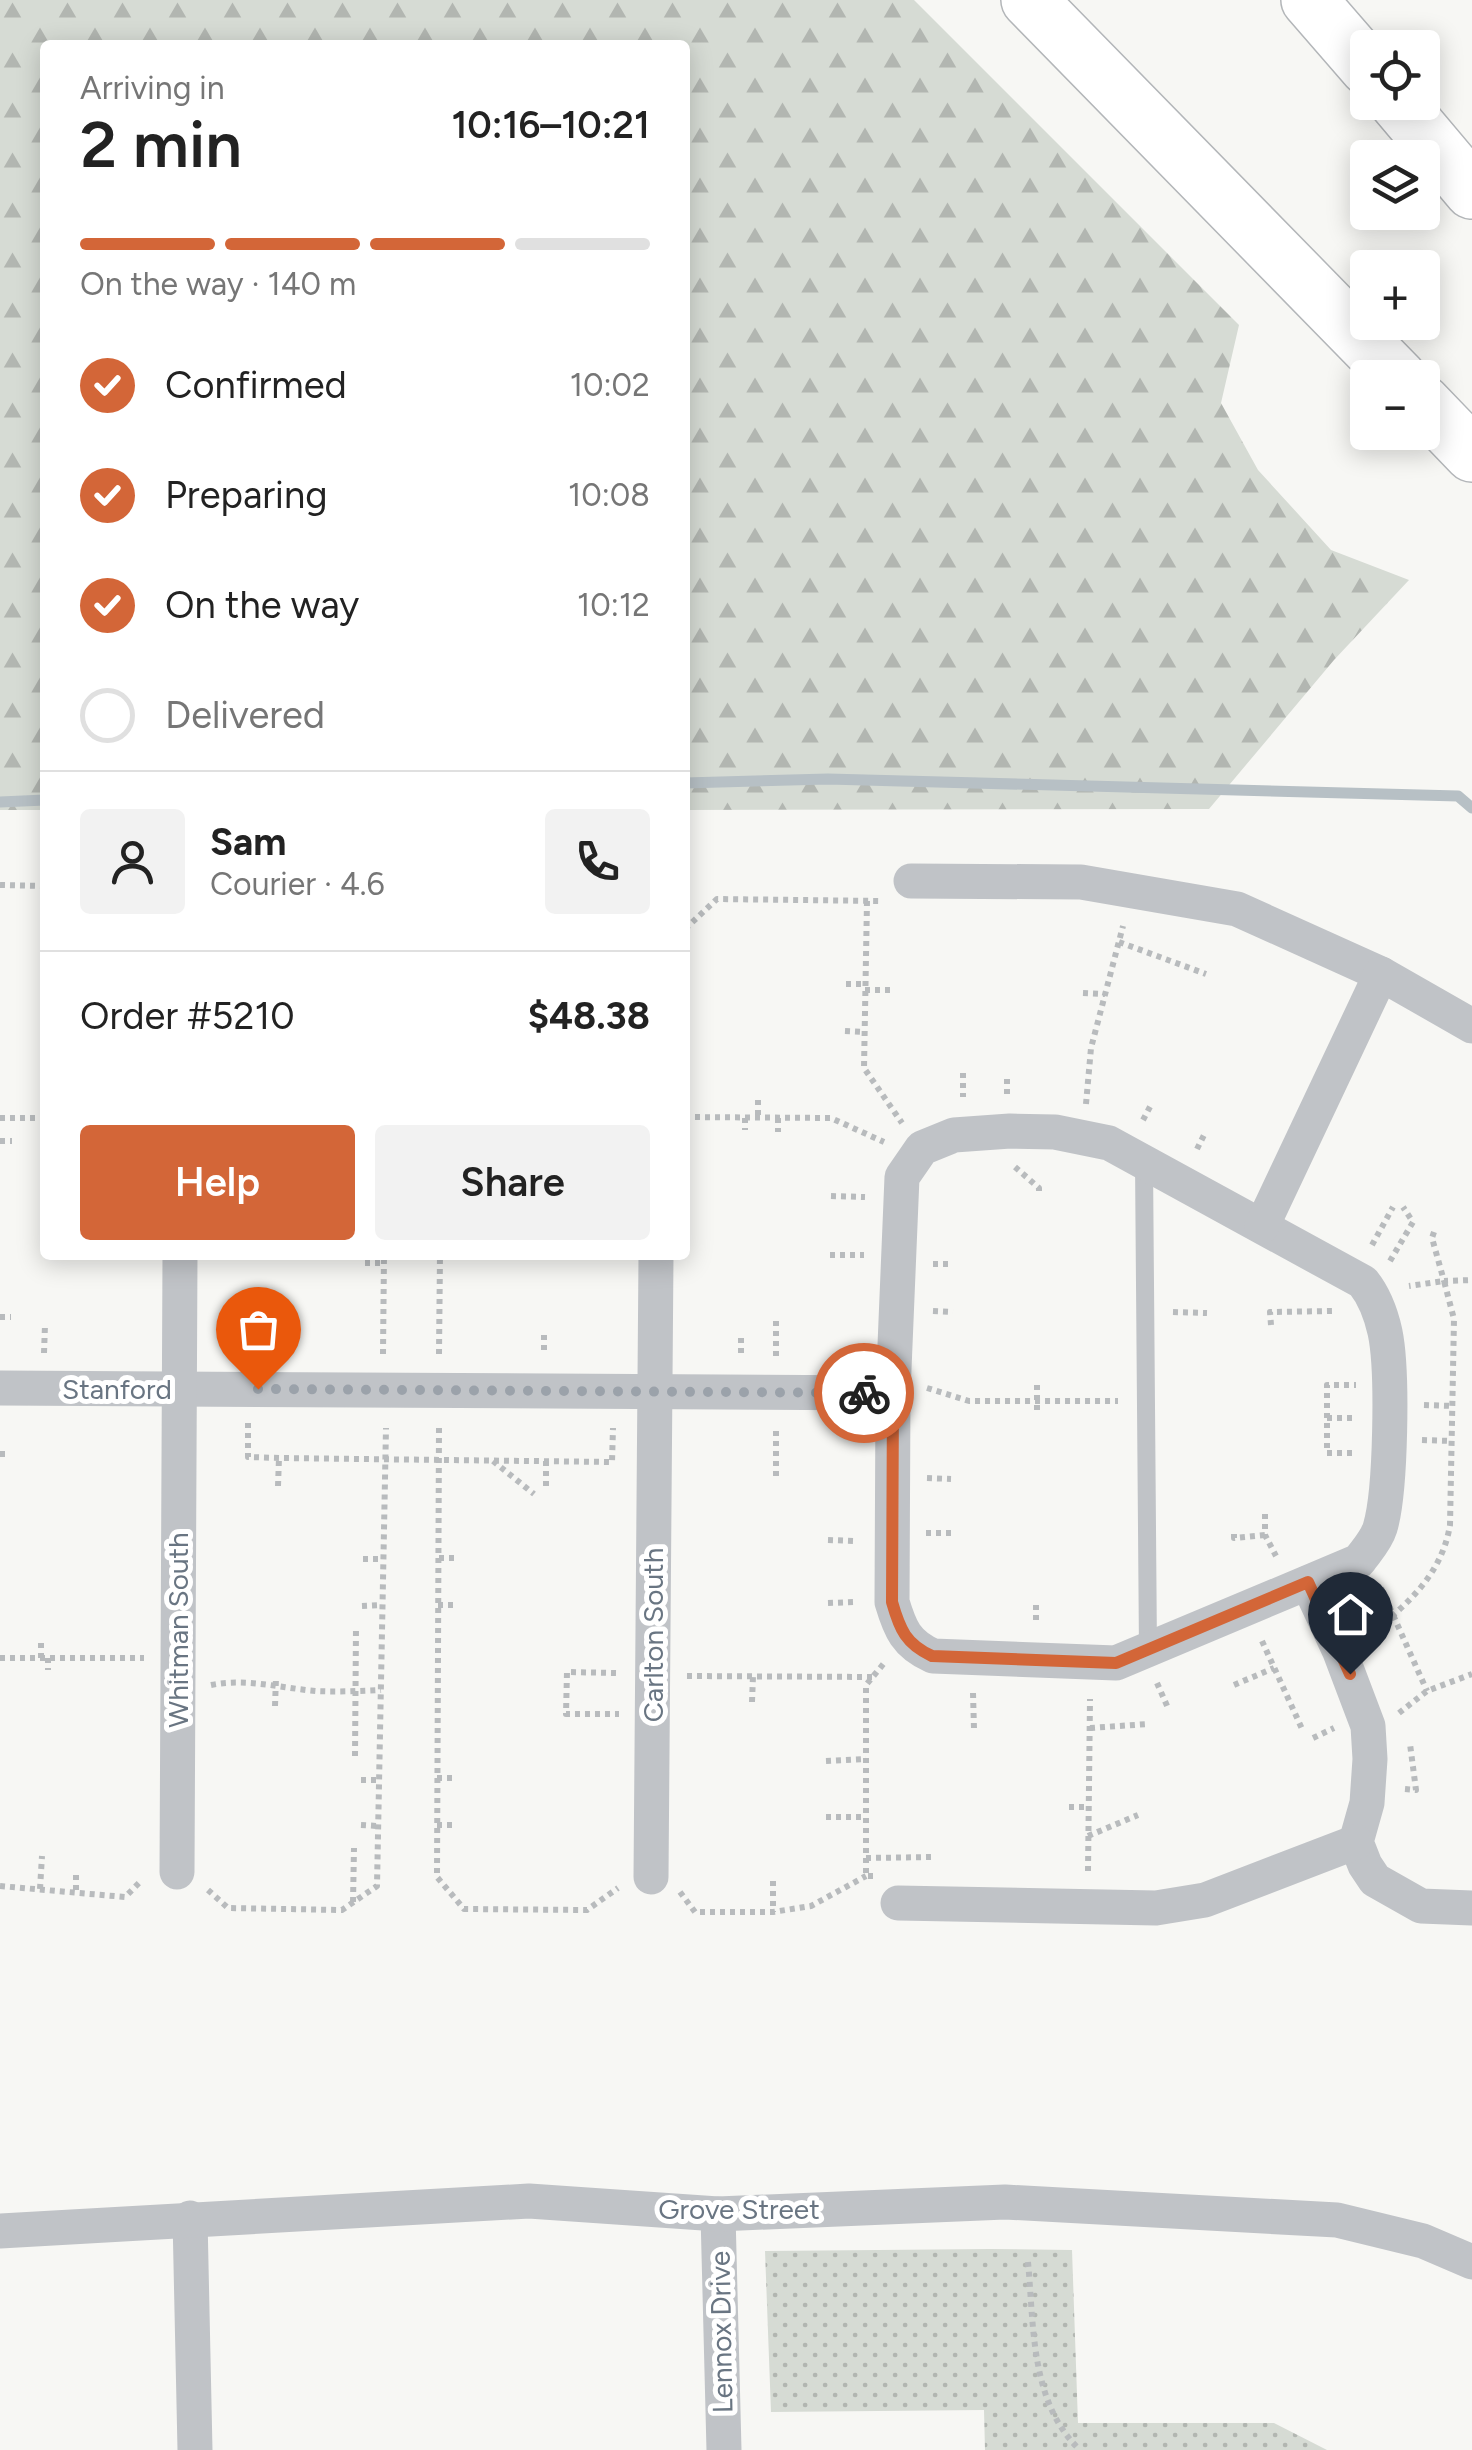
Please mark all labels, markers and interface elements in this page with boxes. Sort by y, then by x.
map controls [1350,30,1440,450]
button: locate [1350,30,1440,120]
text: Arriving in [80,69,225,107]
text: 10:16–10:21 [451,102,650,148]
text: 2 min [80,105,242,183]
button: layers [1350,140,1440,230]
button: + [1350,250,1440,340]
text: On the way · 140 m [80,265,356,303]
icon: check [80,358,135,413]
button: − [1350,360,1440,450]
text: Confirmed [165,362,347,408]
text: 10:02 [570,366,650,404]
icon: check [80,468,135,523]
text: Preparing [165,472,327,518]
text: 10:08 [568,476,650,514]
icon: check [80,578,135,633]
text: On the way [165,582,359,628]
text: 10:12 [577,586,650,624]
text: Delivered [165,692,325,738]
button: person [80,809,185,914]
button: phone [545,809,650,914]
text: Sam [210,819,286,865]
text: Courier · 4.6 [210,865,385,903]
text: Order #5210 [80,993,295,1039]
text: $48.38 [528,993,650,1039]
button: Help [80,1125,355,1240]
button: Share [375,1125,650,1240]
pin [216,1287,301,1390]
icon: bag [231,1302,286,1357]
courier [814,1343,914,1443]
icon: bike [837,1366,892,1421]
street label: Stanford [62,1372,172,1406]
street label: Whitman South [161,1532,195,1728]
street label: Carlton South [636,1548,670,1722]
pin [1308,1572,1393,1675]
icon: home [1323,1587,1378,1642]
street label: Grove Street [658,2192,820,2226]
street label: Lennox Drive [703,2251,739,2413]

